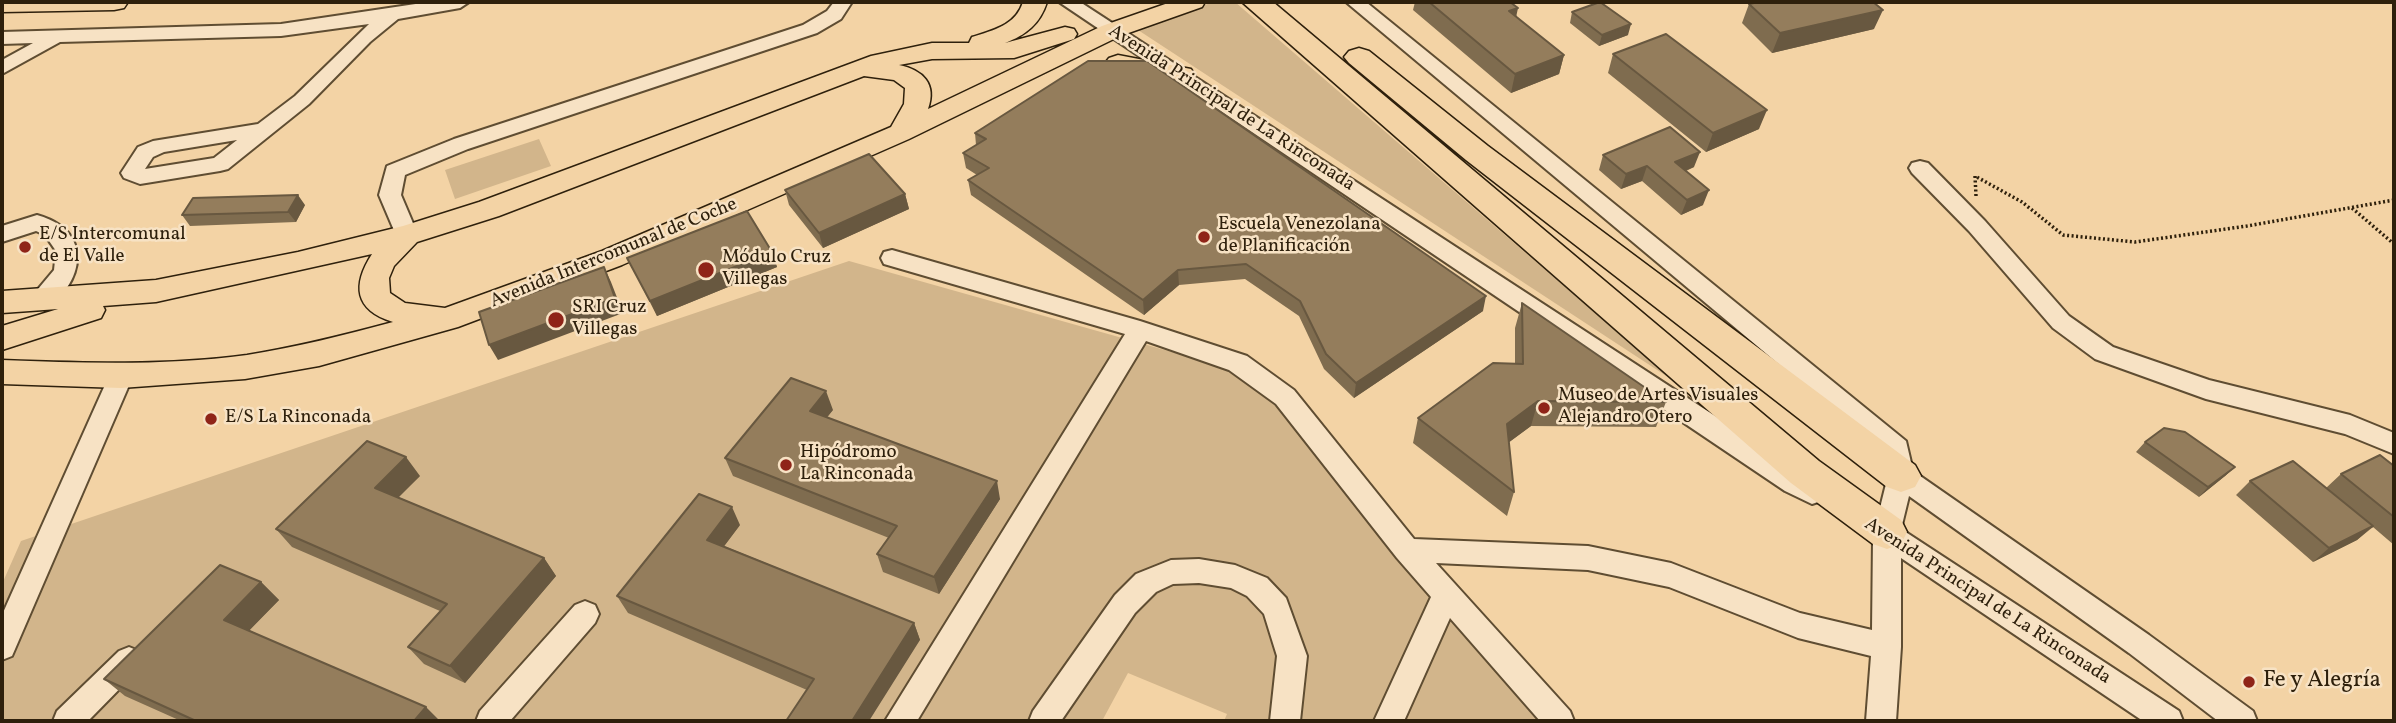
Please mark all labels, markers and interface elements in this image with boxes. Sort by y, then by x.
street label: Avenida Principal de La Rinconada [1103,21,1359,197]
street label: Avenida Intercomunal de Coche [487,194,741,314]
place label: Escuela Venezolana de Planificación [1218,215,1381,259]
place label: E/S Intercomunal de El Valle [39,225,186,269]
marker: Escuela Venezolana de Planificación [1196,229,1212,245]
marker: E/S Intercomunal de El Valle [17,239,33,255]
place label: Módulo Cruz Villegas [722,248,831,292]
marker: Módulo Cruz Villegas [696,260,716,280]
place label: SRI Cruz Villegas [572,298,647,342]
marker: SRI Cruz Villegas [546,310,566,330]
place label: Museo de Artes Visuales Alejandro Otero [1558,386,1758,430]
marker: Museo de Artes Visuales Alejandro Otero [1536,400,1552,416]
place label: E/S La Rinconada [225,408,371,430]
marker: E/S La Rinconada [203,411,219,427]
place label: Hipódromo La Rinconada [800,443,914,487]
marker: Hipódromo La Rinconada [778,457,794,473]
street label: Avenida Principal de La Rinconada [1859,514,2115,690]
place label: Fe y Alegría [2263,668,2381,696]
marker: Fe y Alegría [2241,674,2257,690]

